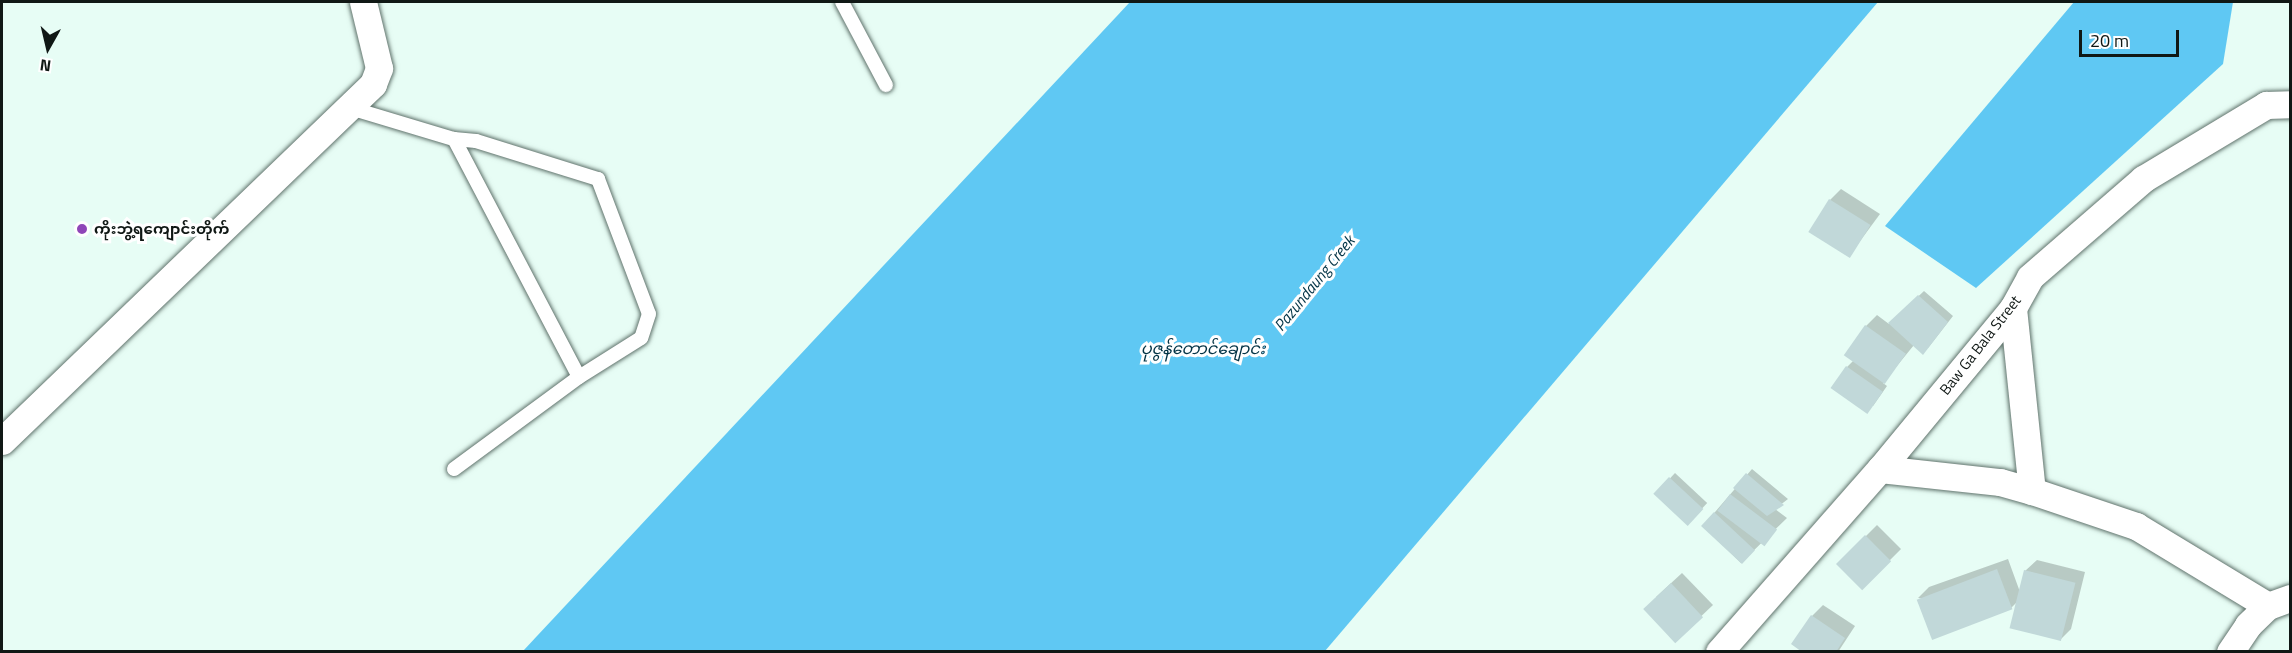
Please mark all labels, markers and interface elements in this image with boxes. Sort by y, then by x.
north arrow [18,18,78,78]
scale bar [2082,18,2182,56]
text: 20 m [2090,27,2129,54]
text: N [38,53,53,78]
place label: ကိုးဘွဲ့ရကျောင်းတိုက် [94,220,229,238]
marker: ကိုးဘွဲ့ရကျောင်းတိုက် [75,222,89,236]
water label: Pazundaung Creek [1270,231,1358,335]
street label: Baw Ga Bala Street [1936,292,2024,398]
water label: ပုဇွန်တောင်ချောင်း [1141,338,1265,358]

